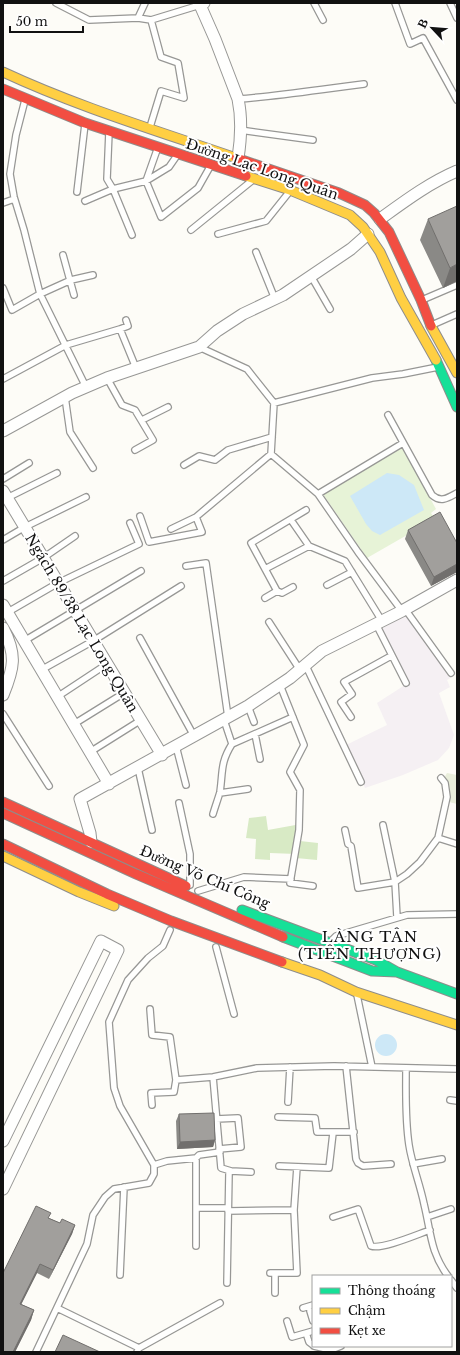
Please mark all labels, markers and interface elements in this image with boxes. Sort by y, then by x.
scale bar [10,8,83,34]
north arrow [412,8,452,48]
text: 50 m [16,14,48,29]
text: B [415,16,431,31]
street label: Đường Lạc Long Quân [183,134,341,204]
street label: Ngách 89/38 Lạc Long Quân [21,530,143,716]
street label: Đường Võ Chí Công [137,841,273,913]
district label: LÀNG TÂN (TIÊN THƯỢNG) [298,927,442,963]
legend [312,1275,452,1347]
text: Thông thoáng [348,1283,436,1298]
text: Chậm [348,1303,386,1318]
text: Kẹt xe [348,1323,386,1338]

